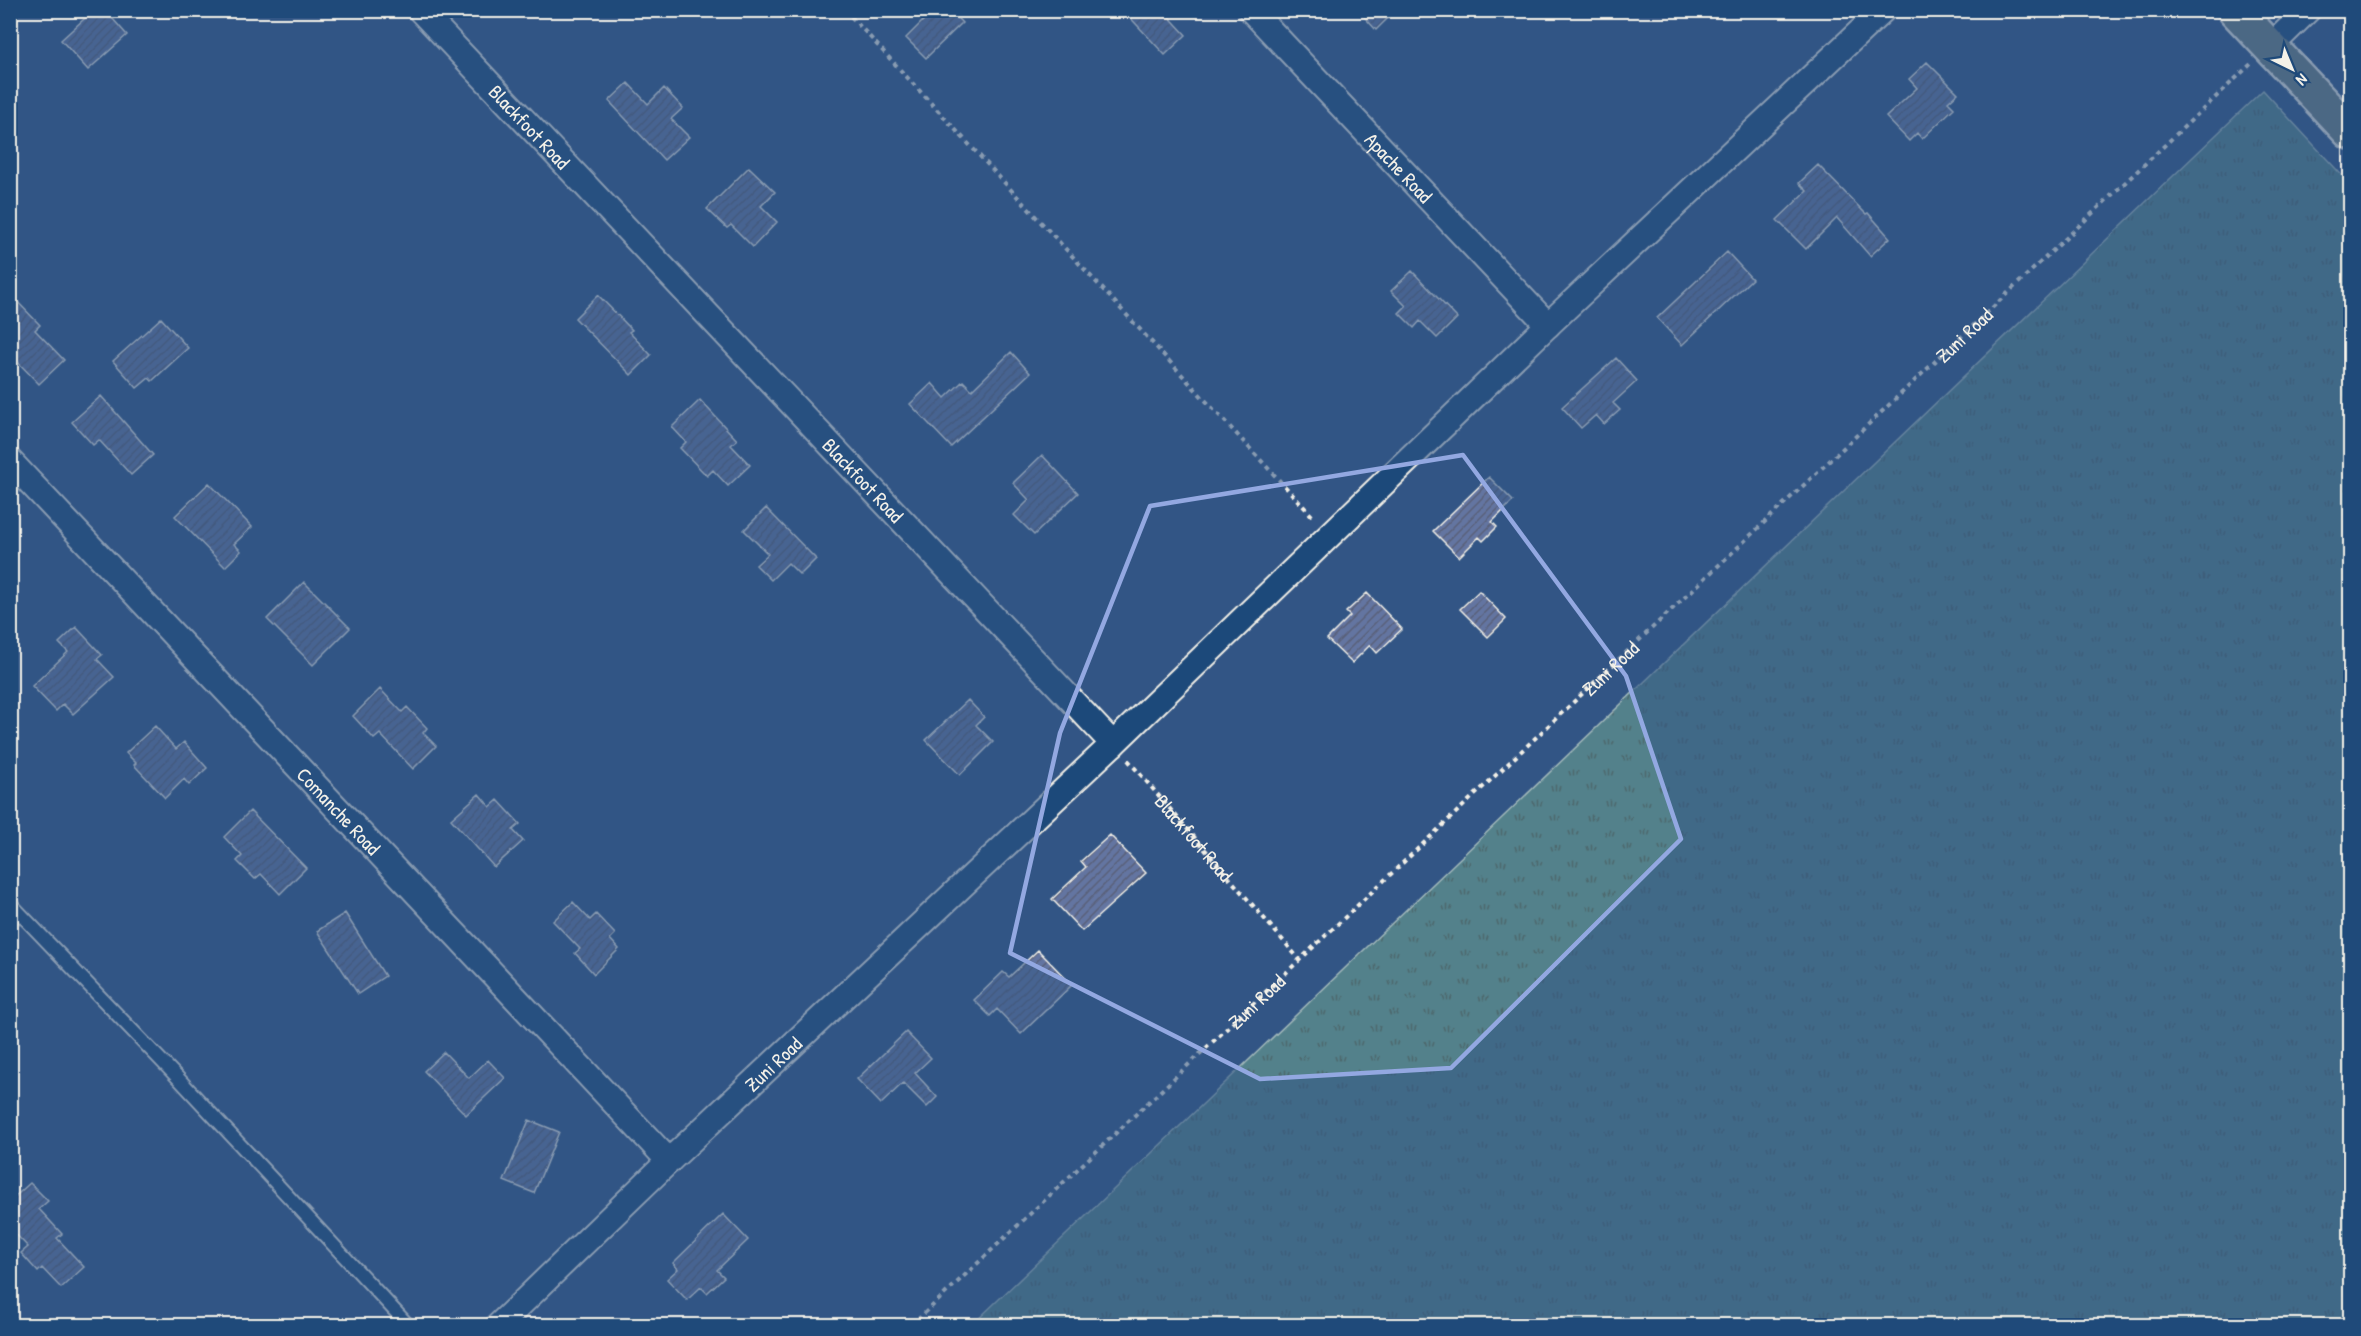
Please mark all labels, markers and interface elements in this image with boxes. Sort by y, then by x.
north arrow [2262,39,2322,99]
text: N [2291,69,2313,91]
street label: Blackfoot Road [483,78,577,175]
street label: Apache Road [1359,126,1439,208]
street label: Zuni Road [1929,301,1998,368]
street label: Blackfoot Road [817,432,910,528]
street label: Zuni Road [1575,634,1644,701]
street label: Comanche Road [291,761,387,860]
street label: Blackfoot Road [1149,788,1240,887]
street label: Zuni Road [1222,967,1291,1035]
street label: Zuni Road [738,1030,807,1097]

